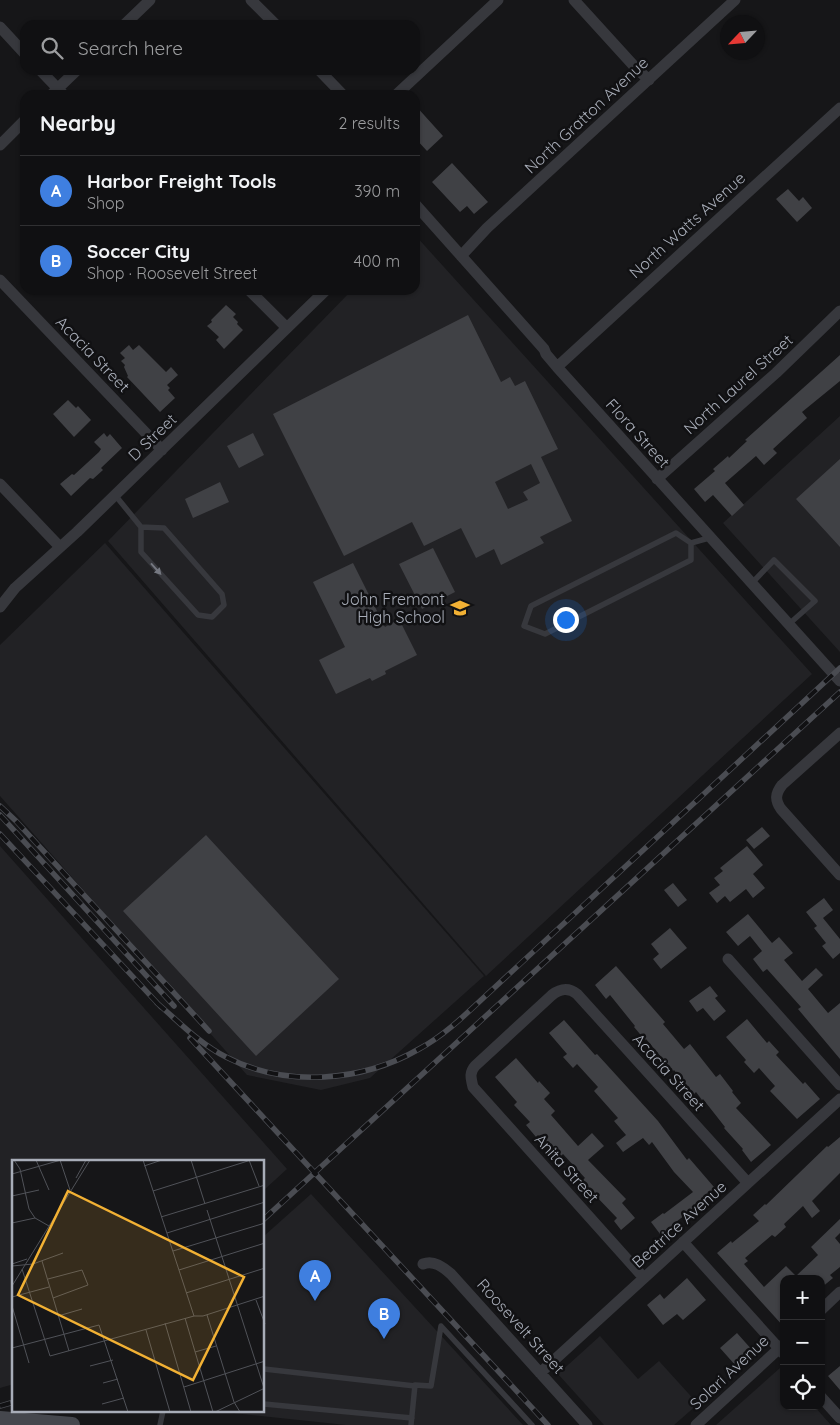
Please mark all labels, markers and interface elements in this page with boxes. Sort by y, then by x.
north arrow [720,15,765,60]
search box [20,20,420,75]
icon: search [38,34,66,62]
text: Search here [78,36,183,60]
street label: North Gratton Avenue [520,52,652,178]
text: Nearby [40,110,116,136]
text: 2 results [338,113,400,133]
street label: North Watts Avenue [625,168,749,282]
text: Harbor Freight Tools [87,169,276,193]
text: A [51,181,61,201]
text: 390 m [354,181,400,201]
text: Shop [87,193,124,213]
text: Soccer City [87,239,190,263]
text: B [51,251,61,271]
text: 400 m [354,251,400,271]
text: Shop · Roosevelt Street [87,263,257,283]
street label: Acacia Street [52,312,134,396]
street label: North Laurel Street [679,330,797,438]
street label: Flora Street [602,394,674,472]
street label: D Street [124,409,180,465]
one-way arrow [151,563,162,576]
place label: John Fremont High School [341,589,445,627]
school or university icon: John Fremont High School [449,597,471,619]
your location [553,607,579,633]
street label: Acacia Street [629,1029,709,1115]
street label: Anita Street [531,1129,603,1207]
inset map [12,1160,265,1412]
street label: Beatrice Avenue [627,1176,731,1272]
pin: A [299,1260,331,1301]
street label: Roosevelt Street [473,1274,569,1378]
map controls [780,1275,825,1410]
button: + [780,1275,825,1320]
pin: B [368,1298,400,1339]
button: − [780,1320,825,1365]
street label: Solari Avenue [685,1330,773,1414]
button: locate [780,1365,825,1410]

